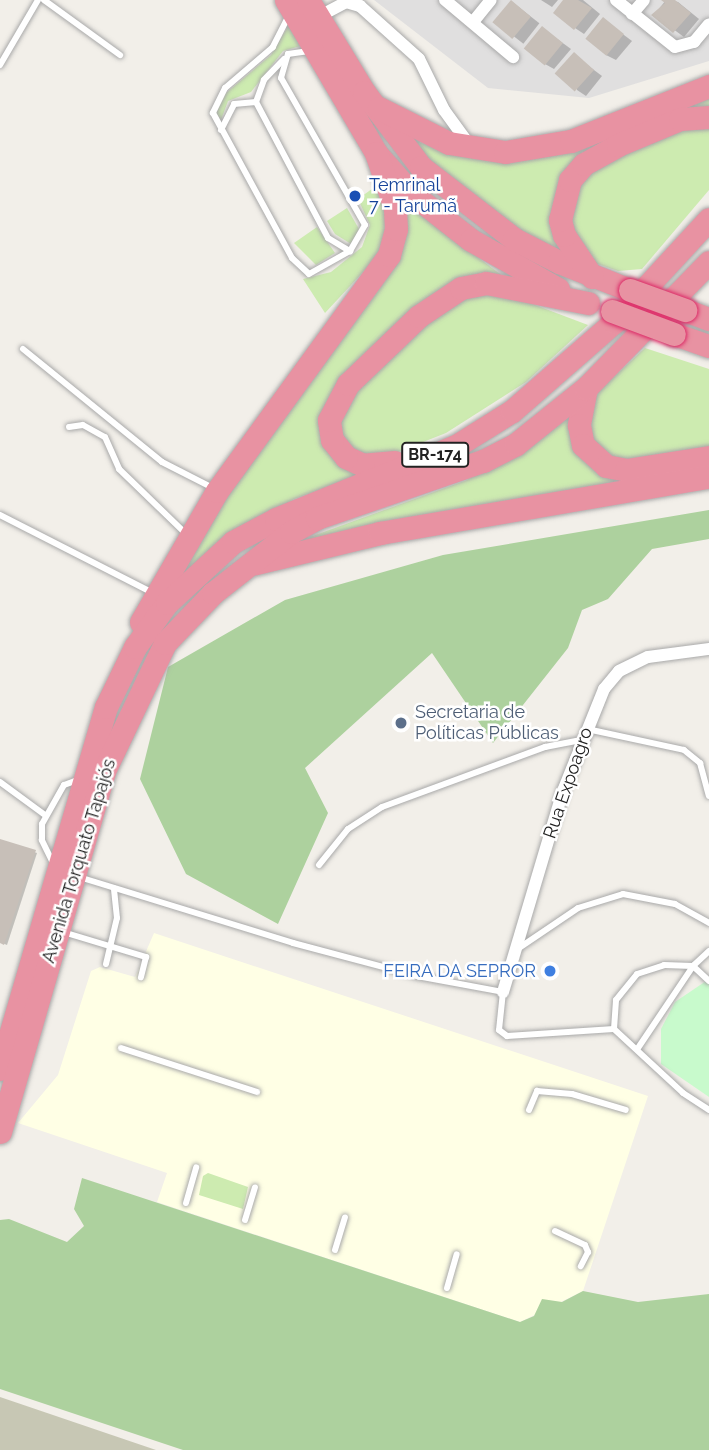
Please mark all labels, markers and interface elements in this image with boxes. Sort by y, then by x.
place label: Temrinal 7 - Tarumã [369,175,458,218]
marker: Temrinal 7 - Tarumã [347,188,363,204]
road number: BR-174 [400,442,470,468]
place label: Secretaria de Políticas Públicas [415,702,559,744]
marker: Secretaria de Políticas Públicas [393,715,409,731]
street label: Rua Expoagro [539,725,597,841]
street label: Avenida Torquato Tapajós [38,756,120,966]
place label: FEIRA DA SEPROR [382,960,536,982]
marker: FEIRA DA SEPROR [542,963,558,979]

